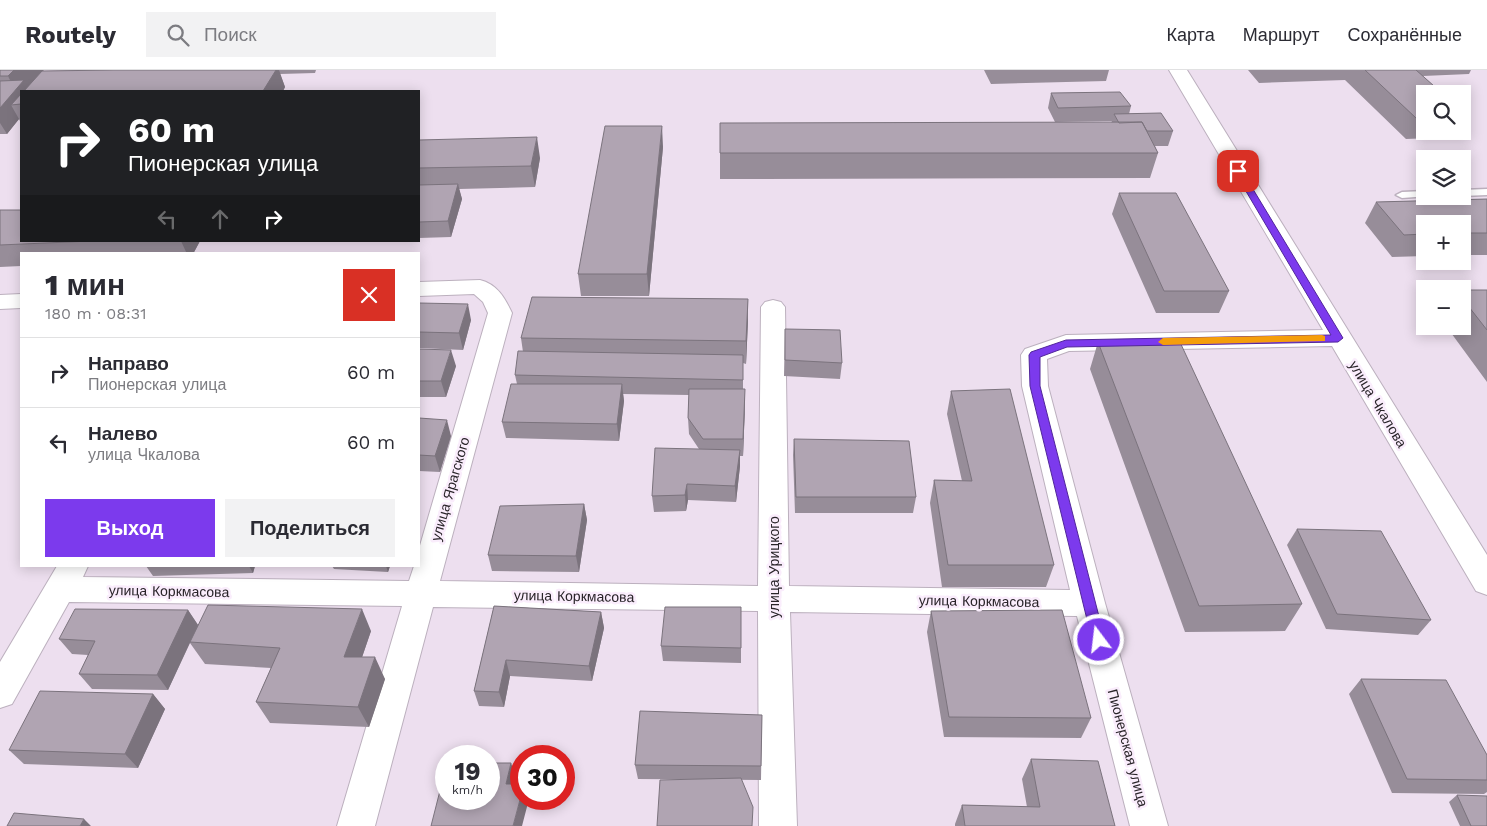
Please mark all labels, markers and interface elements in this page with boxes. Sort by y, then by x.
search box [146,12,496,57]
text: Routely [25,21,116,49]
icon: search [164,21,192,49]
text: Поиск [204,23,257,46]
text: Карта [1167,24,1215,45]
text: Маршрут [1243,24,1319,45]
text: Сохранённые [1347,24,1462,45]
map controls [1416,85,1471,335]
button: search [1416,85,1471,140]
text: 60 m [128,109,215,151]
icon: right [45,110,110,175]
pin [1217,150,1259,192]
button: layers [1416,150,1471,205]
text: Пионерская улица [128,151,318,176]
icon: arrive [1224,157,1252,185]
icon: left [153,205,181,233]
icon: ahead [206,205,234,233]
icon: right [259,205,287,233]
button: + [1416,215,1471,270]
text: 1 мин [45,267,125,302]
button: close [343,269,395,321]
button: − [1416,280,1471,335]
text: 180 m · 08:31 [45,304,146,323]
text: Направо [88,352,169,375]
street label: улица Чкалова [1346,358,1410,450]
icon: right [45,359,73,387]
text: 60 m [347,361,395,384]
text: Пионерская улица [88,375,226,394]
text: Налево [88,422,158,445]
icon: left [45,429,73,457]
text: 60 m [347,431,395,454]
street label: улица Ярагского [428,435,473,543]
text: улица Чкалова [88,445,200,464]
button: Выход [45,499,215,557]
button: Поделиться [225,499,395,557]
street label: улица Урицкого [766,516,782,618]
street label: улица Коркмасова [109,582,230,600]
street label: улица Коркмасова [514,587,635,605]
street label: улица Коркмасова [919,592,1040,610]
position arrow [1072,613,1124,665]
street label: Пионерская улица [1105,687,1151,809]
speed limit sign: 30 [510,745,575,810]
text: 19 [454,757,481,786]
text: km/h [452,783,483,797]

